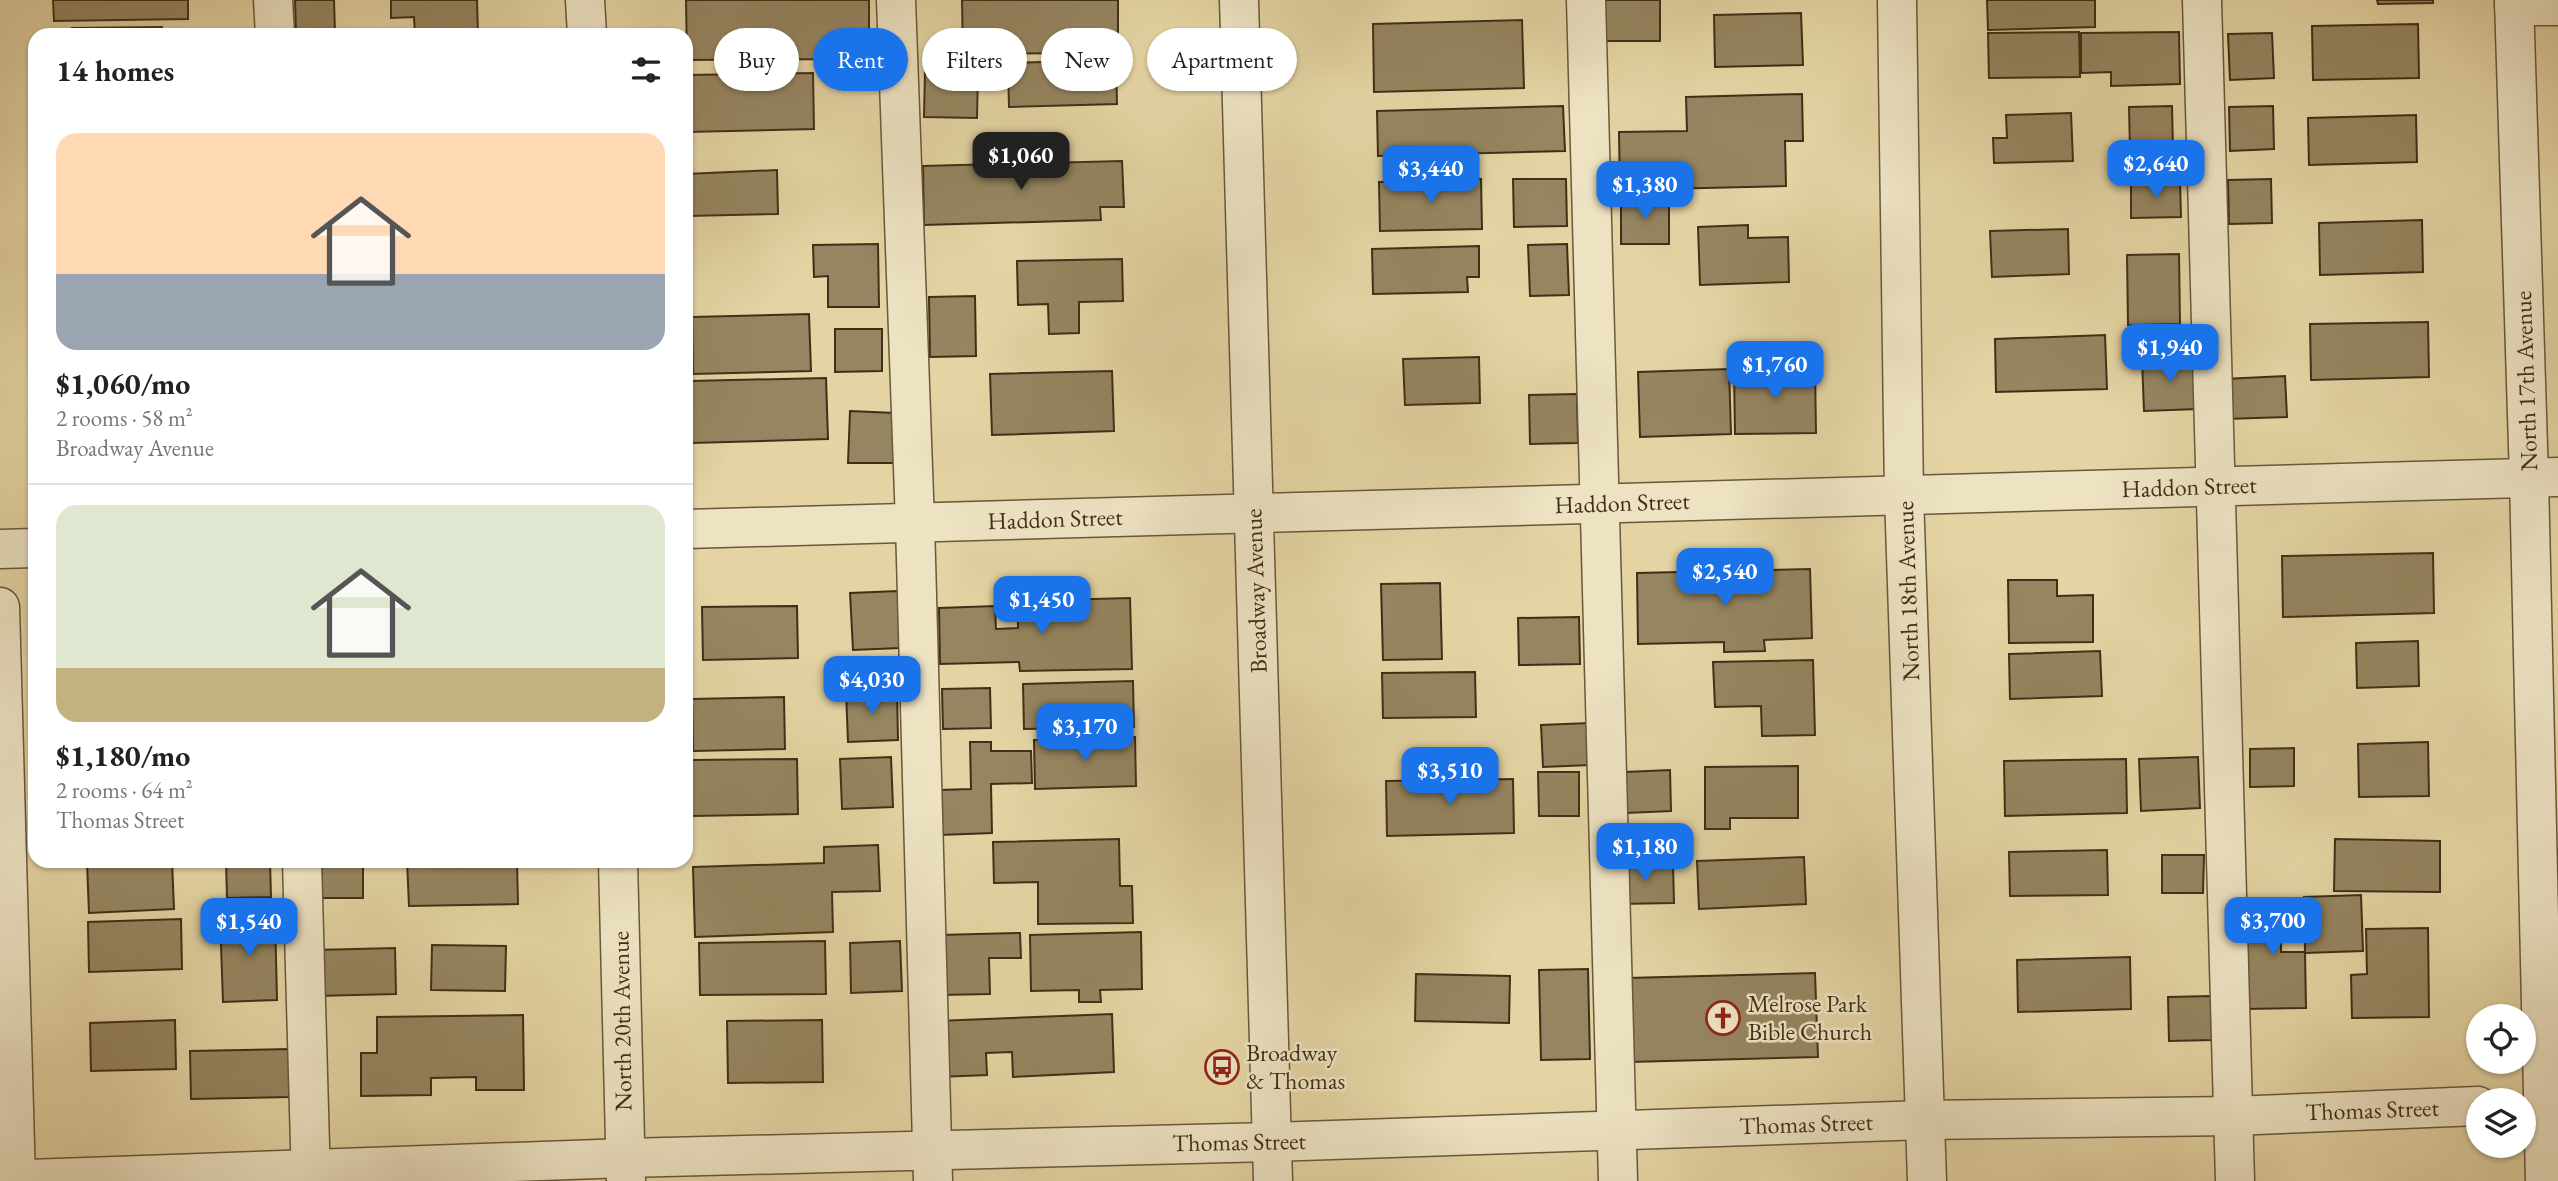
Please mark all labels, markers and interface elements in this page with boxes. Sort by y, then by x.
chip: Buy [714,28,799,91]
chip: Rent [813,28,908,91]
chip: Filters [922,28,1027,91]
chip: New [1041,28,1133,91]
chip: Apartment [1147,28,1297,91]
text: 14 homes [56,51,174,90]
icon: filters [627,51,665,89]
pin: $1,060 [964,132,1078,192]
text: $1,060 [989,140,1053,170]
pin: $2,640 [2099,140,2213,200]
pin: $3,440 [1374,146,1488,205]
text: $2,640 [2124,148,2188,178]
text: $3,440 [1399,153,1463,183]
pin: $1,380 [1588,162,1702,221]
text: $1,380 [1613,169,1677,199]
icon: home [298,178,424,304]
street label: North 17th Avenue [2507,290,2544,472]
pin: $1,940 [2113,324,2227,384]
text: $1,940 [2138,332,2202,362]
pin: $1,760 [1718,342,1832,401]
text: $1,760 [1743,349,1807,379]
text: $1,060/mo [56,364,190,403]
text: 2 rooms · 58 m² [56,403,193,433]
text: Broadway Avenue [56,433,214,463]
street label: Haddon Street [2121,469,2258,504]
street label: Haddon Street [1554,485,1691,520]
street label: North 18th Avenue [1889,500,1926,682]
street label: Haddon Street [987,501,1124,536]
street label: Broadway Avenue [1237,508,1274,674]
pin: $2,540 [1668,548,1782,608]
icon: home [298,550,424,676]
text: $2,540 [1693,556,1757,586]
pin: $1,450 [985,576,1099,636]
text: $1,450 [1010,584,1074,614]
pin: $4,030 [815,656,929,716]
text: $4,030 [840,664,904,694]
pin: $3,170 [1028,704,1142,763]
text: $3,170 [1053,711,1117,741]
text: $1,180/mo [56,736,190,775]
pin: $3,510 [1393,748,1507,807]
text: $3,510 [1418,755,1482,785]
text: 2 rooms · 64 m² [56,775,193,805]
text: Thomas Street [56,805,184,835]
pin: $1,180 [1588,824,1702,883]
text: $1,180 [1613,831,1677,861]
pin: $1,540 [192,898,306,958]
pin: $3,700 [2216,898,2330,957]
text: $3,700 [2241,905,2305,935]
text: $1,540 [217,906,281,936]
street label: North 20th Avenue [604,931,639,1111]
place label: Melrose Park Bible Church [1748,988,1872,1047]
church icon: Melrose Park Bible Church [1704,999,1742,1037]
map controls [2466,1004,2536,1158]
button: locate [2466,1004,2536,1074]
place label: Broadway & Thomas [1246,1037,1345,1096]
bus stop icon: Broadway & Thomas [1203,1048,1241,1086]
button: layers [2466,1088,2536,1158]
street label: Thomas Street [2305,1092,2440,1127]
street label: Thomas Street [1739,1106,1874,1141]
street label: Thomas Street [1172,1125,1307,1158]

